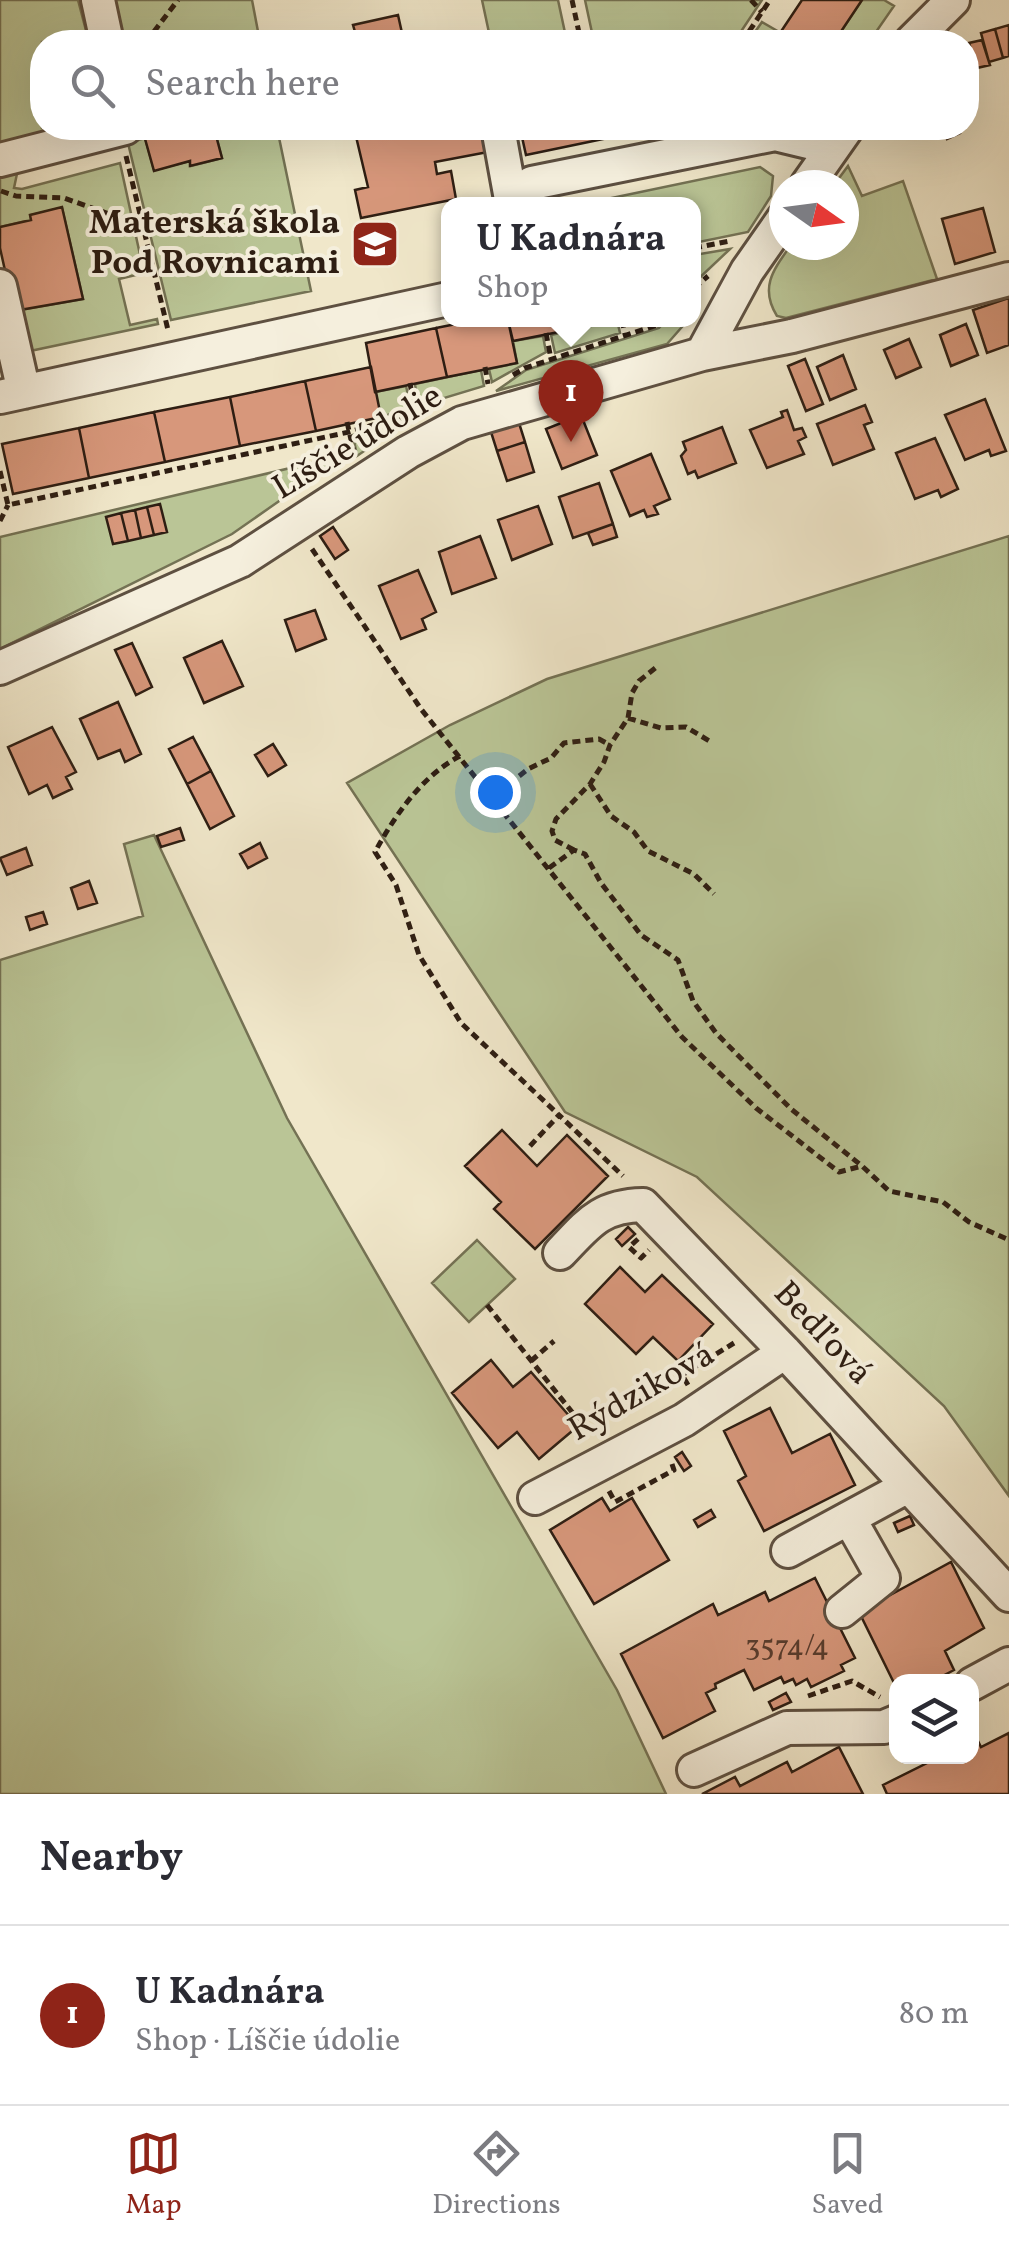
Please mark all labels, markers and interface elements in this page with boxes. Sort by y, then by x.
search box [30,30,979,140]
icon: search [65,58,120,113]
text: Search here [145,59,340,112]
north arrow [769,170,859,260]
popup [441,197,701,327]
place label: Materská škola Pod Rovnicami [89,200,340,288]
text: U Kadnára [476,214,666,267]
school or university icon: Materská škola Pod Rovnicami [349,218,401,270]
text: Shop [476,267,548,311]
pin: 1 [538,360,604,442]
street label: Líščie údolie [264,373,452,513]
your location [470,767,521,818]
street label: Bedľová [762,1272,882,1396]
street label: Rýdziková [560,1332,724,1454]
house number: 3574/4 [745,1626,829,1668]
map controls [889,1674,979,1764]
button: layers [889,1674,979,1764]
text: Nearby [40,1830,183,1889]
text: U Kadnára [135,1967,325,2020]
text: 1 [66,1993,79,2037]
text: 80 m [899,1993,969,2037]
text: Shop · Líščie údolie [135,2020,400,2064]
tab: Map [125,2126,181,2225]
tab: Directions [432,2126,561,2225]
tab: Saved [811,2126,884,2225]

